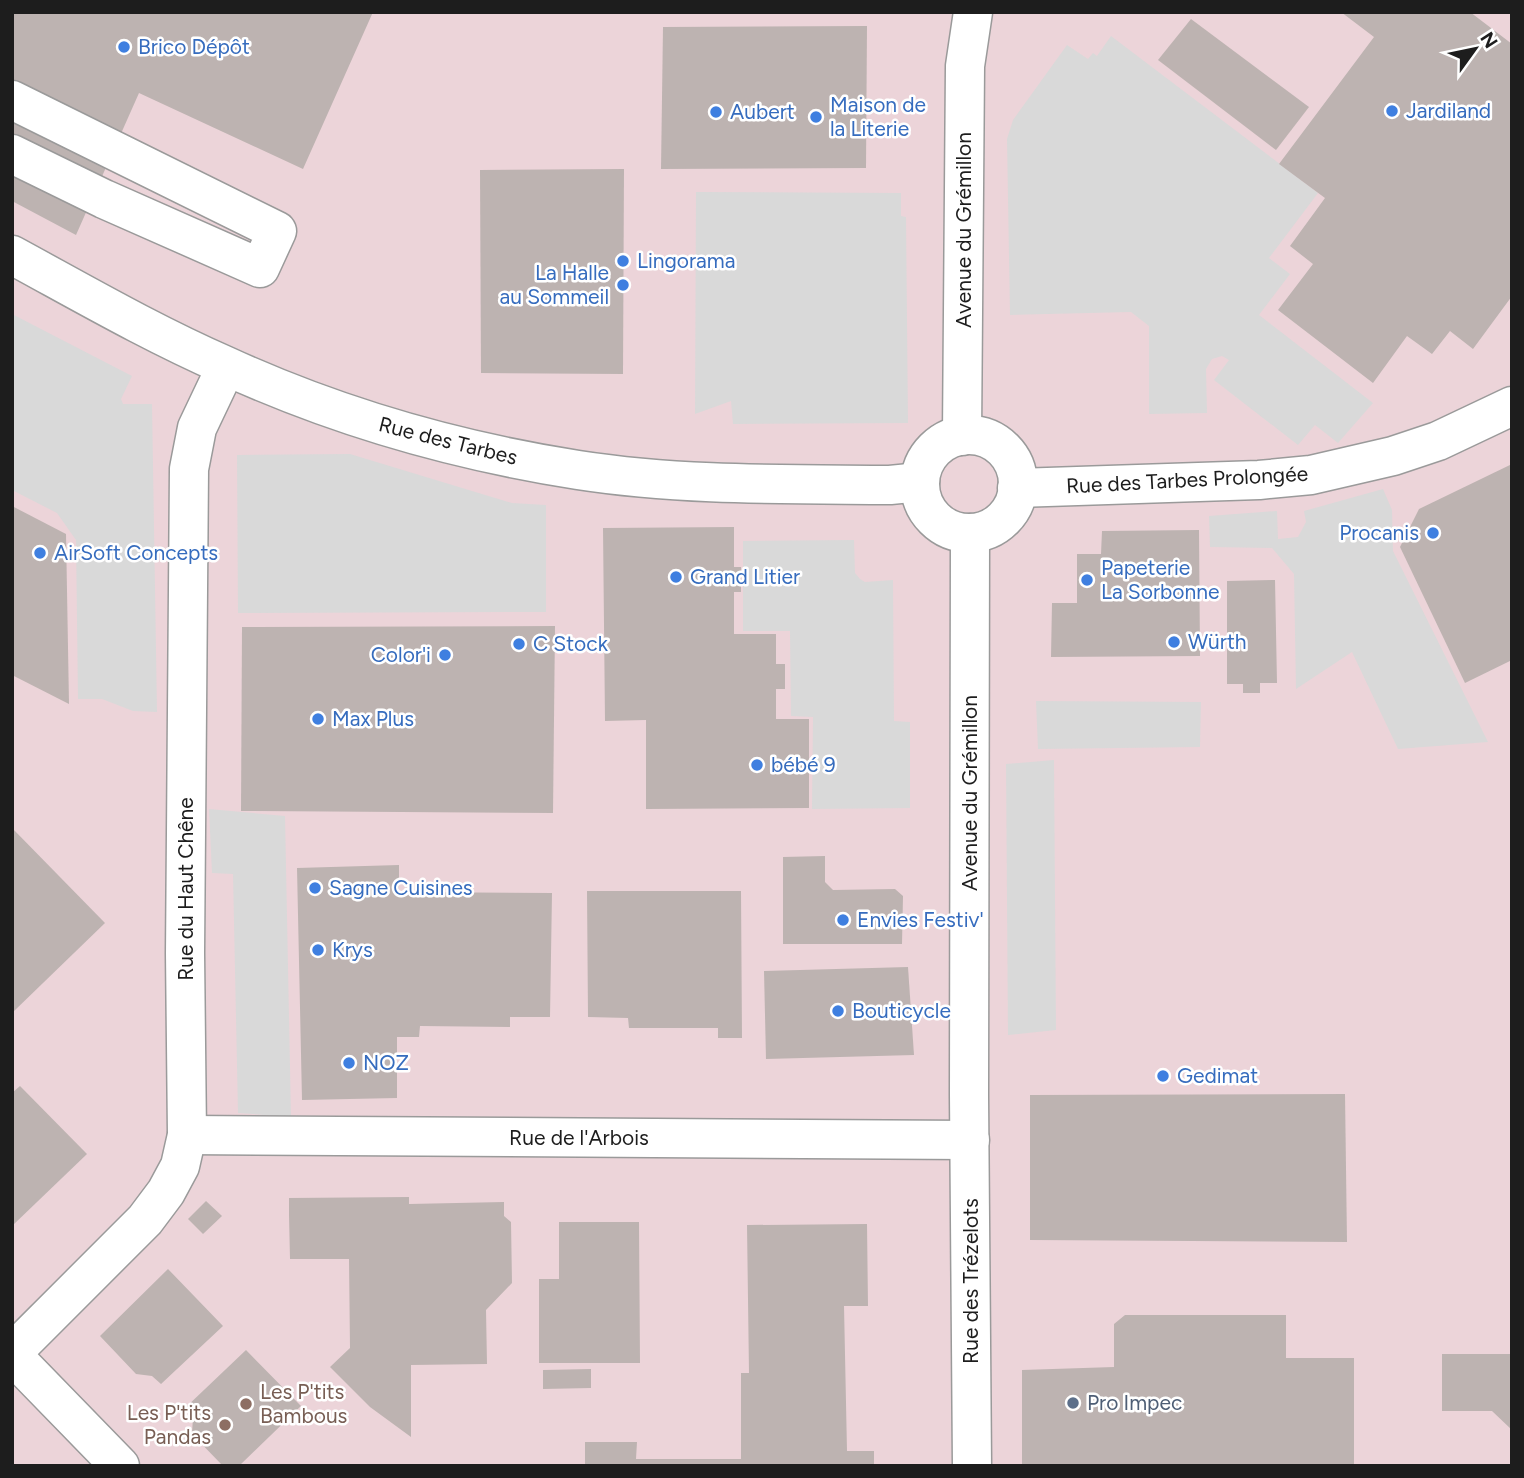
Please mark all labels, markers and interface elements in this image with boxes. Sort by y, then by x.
north arrow [1440,14,1510,84]
text: N [1475,28,1502,52]
place label: Brico Dépôt [138,34,250,59]
marker: Brico Dépôt [116,39,132,55]
place label: Maison de la Literie [830,92,926,141]
place label: Jardiland [1406,98,1491,123]
place label: Aubert [730,99,795,124]
marker: Jardiland [1384,103,1400,119]
marker: Aubert [708,104,724,120]
marker: Maison de la Literie [808,109,824,125]
street label: Avenue du Grémillon [951,132,976,328]
place label: Lingorama [637,248,735,273]
marker: Lingorama [615,253,631,269]
place label: La Halle au Sommeil [500,260,609,309]
marker: La Halle au Sommeil [615,277,631,293]
street label: Rue des Tarbes [376,411,520,470]
street label: Rue des Tarbes Prolongée [1065,461,1309,498]
place label: Procanis [1339,520,1419,545]
marker: Procanis [1425,525,1441,541]
place label: AirSoft Concepts [54,540,218,565]
marker: AirSoft Concepts [32,545,48,561]
place label: Papeterie La Sorbonne [1101,555,1219,604]
place label: Grand Litier [690,564,800,589]
marker: Grand Litier [668,569,684,585]
marker: Papeterie La Sorbonne [1079,572,1095,588]
place label: Würth [1188,629,1247,654]
place label: C Stock [533,631,609,656]
marker: Würth [1166,634,1182,650]
marker: C Stock [511,636,527,652]
place label: Color'i [371,642,431,667]
marker: Color'i [437,647,453,663]
street label: Avenue du Grémillon [957,695,982,891]
place label: Max Plus [332,706,414,731]
marker: Max Plus [310,711,326,727]
place label: bébé 9 [771,752,836,777]
marker: bébé 9 [749,757,765,773]
street label: Rue du Haut Chêne [173,797,198,981]
place label: Sagne Cuisines [329,875,473,900]
marker: Sagne Cuisines [307,880,323,896]
place label: Envies Festiv' [857,907,984,932]
marker: Envies Festiv' [835,912,851,928]
place label: Krys [332,937,373,962]
marker: Krys [310,942,326,958]
place label: Bouticycle [852,998,951,1023]
marker: Bouticycle [830,1003,846,1019]
place label: NOZ [363,1050,409,1075]
marker: NOZ [341,1055,357,1071]
place label: Gedimat [1177,1063,1258,1088]
marker: Gedimat [1155,1068,1171,1084]
street label: Rue de l'Arbois [509,1125,649,1150]
street label: Rue des Trézelots [958,1198,983,1364]
place label: Les P'tits Bambous [260,1379,347,1428]
place label: Pro Impec [1087,1390,1182,1415]
marker: Pro Impec [1065,1395,1081,1411]
marker: Les P'tits Bambous [238,1396,254,1412]
place label: Les P'tits Pandas [127,1400,211,1449]
marker: Les P'tits Pandas [217,1417,233,1433]

